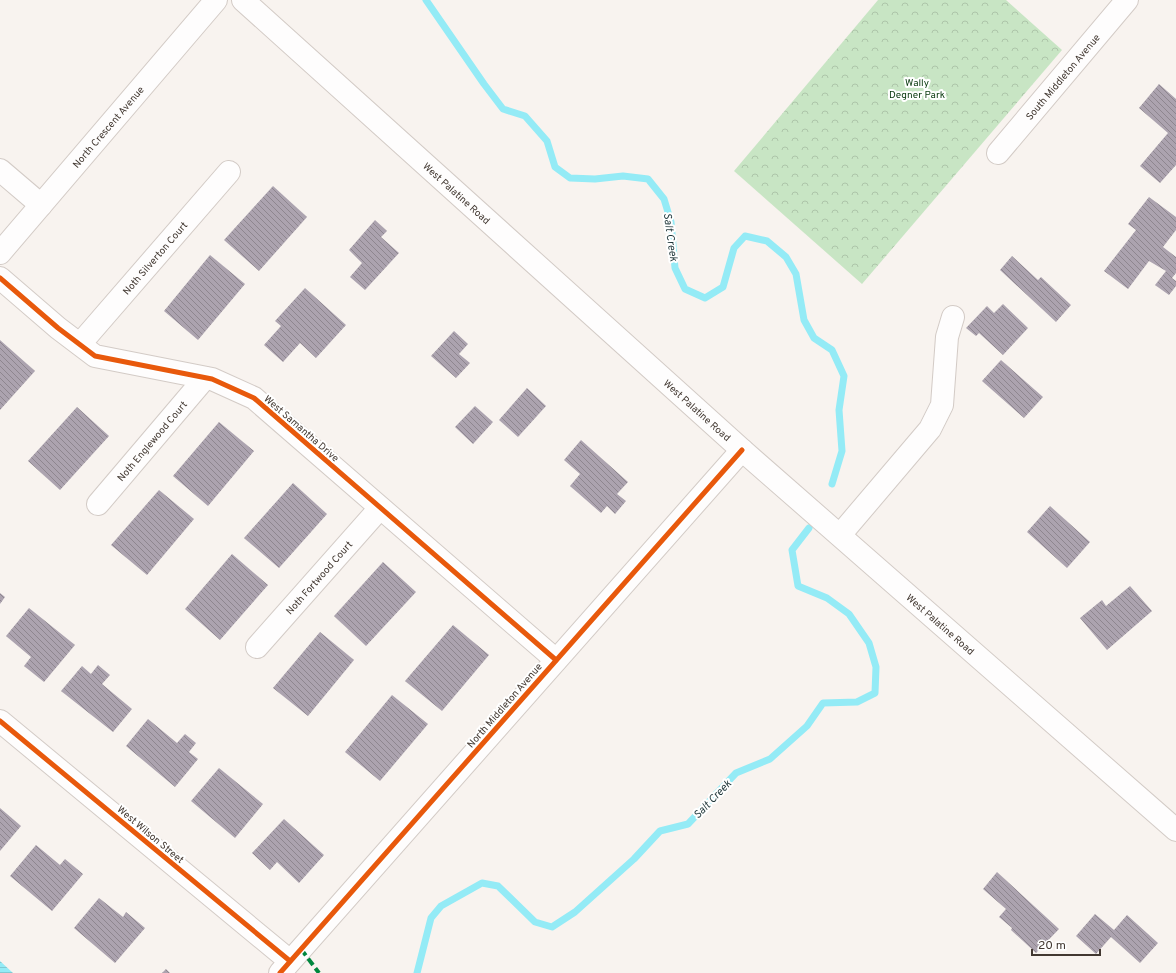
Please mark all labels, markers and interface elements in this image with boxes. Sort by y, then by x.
street label: South Middleton Avenue [1024,32,1104,123]
park label: Wally Degner Park [889,77,945,102]
street label: North Crescent Avenue [70,84,147,171]
street label: West Palatine Road [420,160,492,228]
water label: Salt Creek [660,212,680,263]
street label: Noth Silverton Court [120,219,191,298]
street label: West Palatine Road [660,377,733,445]
street label: West Samantha Drive [261,393,341,465]
street label: Noth Englewood Court [115,399,191,485]
street label: Noth Fortwood Court [284,539,356,618]
street label: West Palatine Road [903,592,976,658]
street label: North Middleton Avenue [465,661,546,751]
water label: Salt Creek [691,777,735,822]
street label: West Wilson Street [114,803,186,867]
scale bar [1032,931,1100,957]
text: 20 m [1038,938,1066,954]

